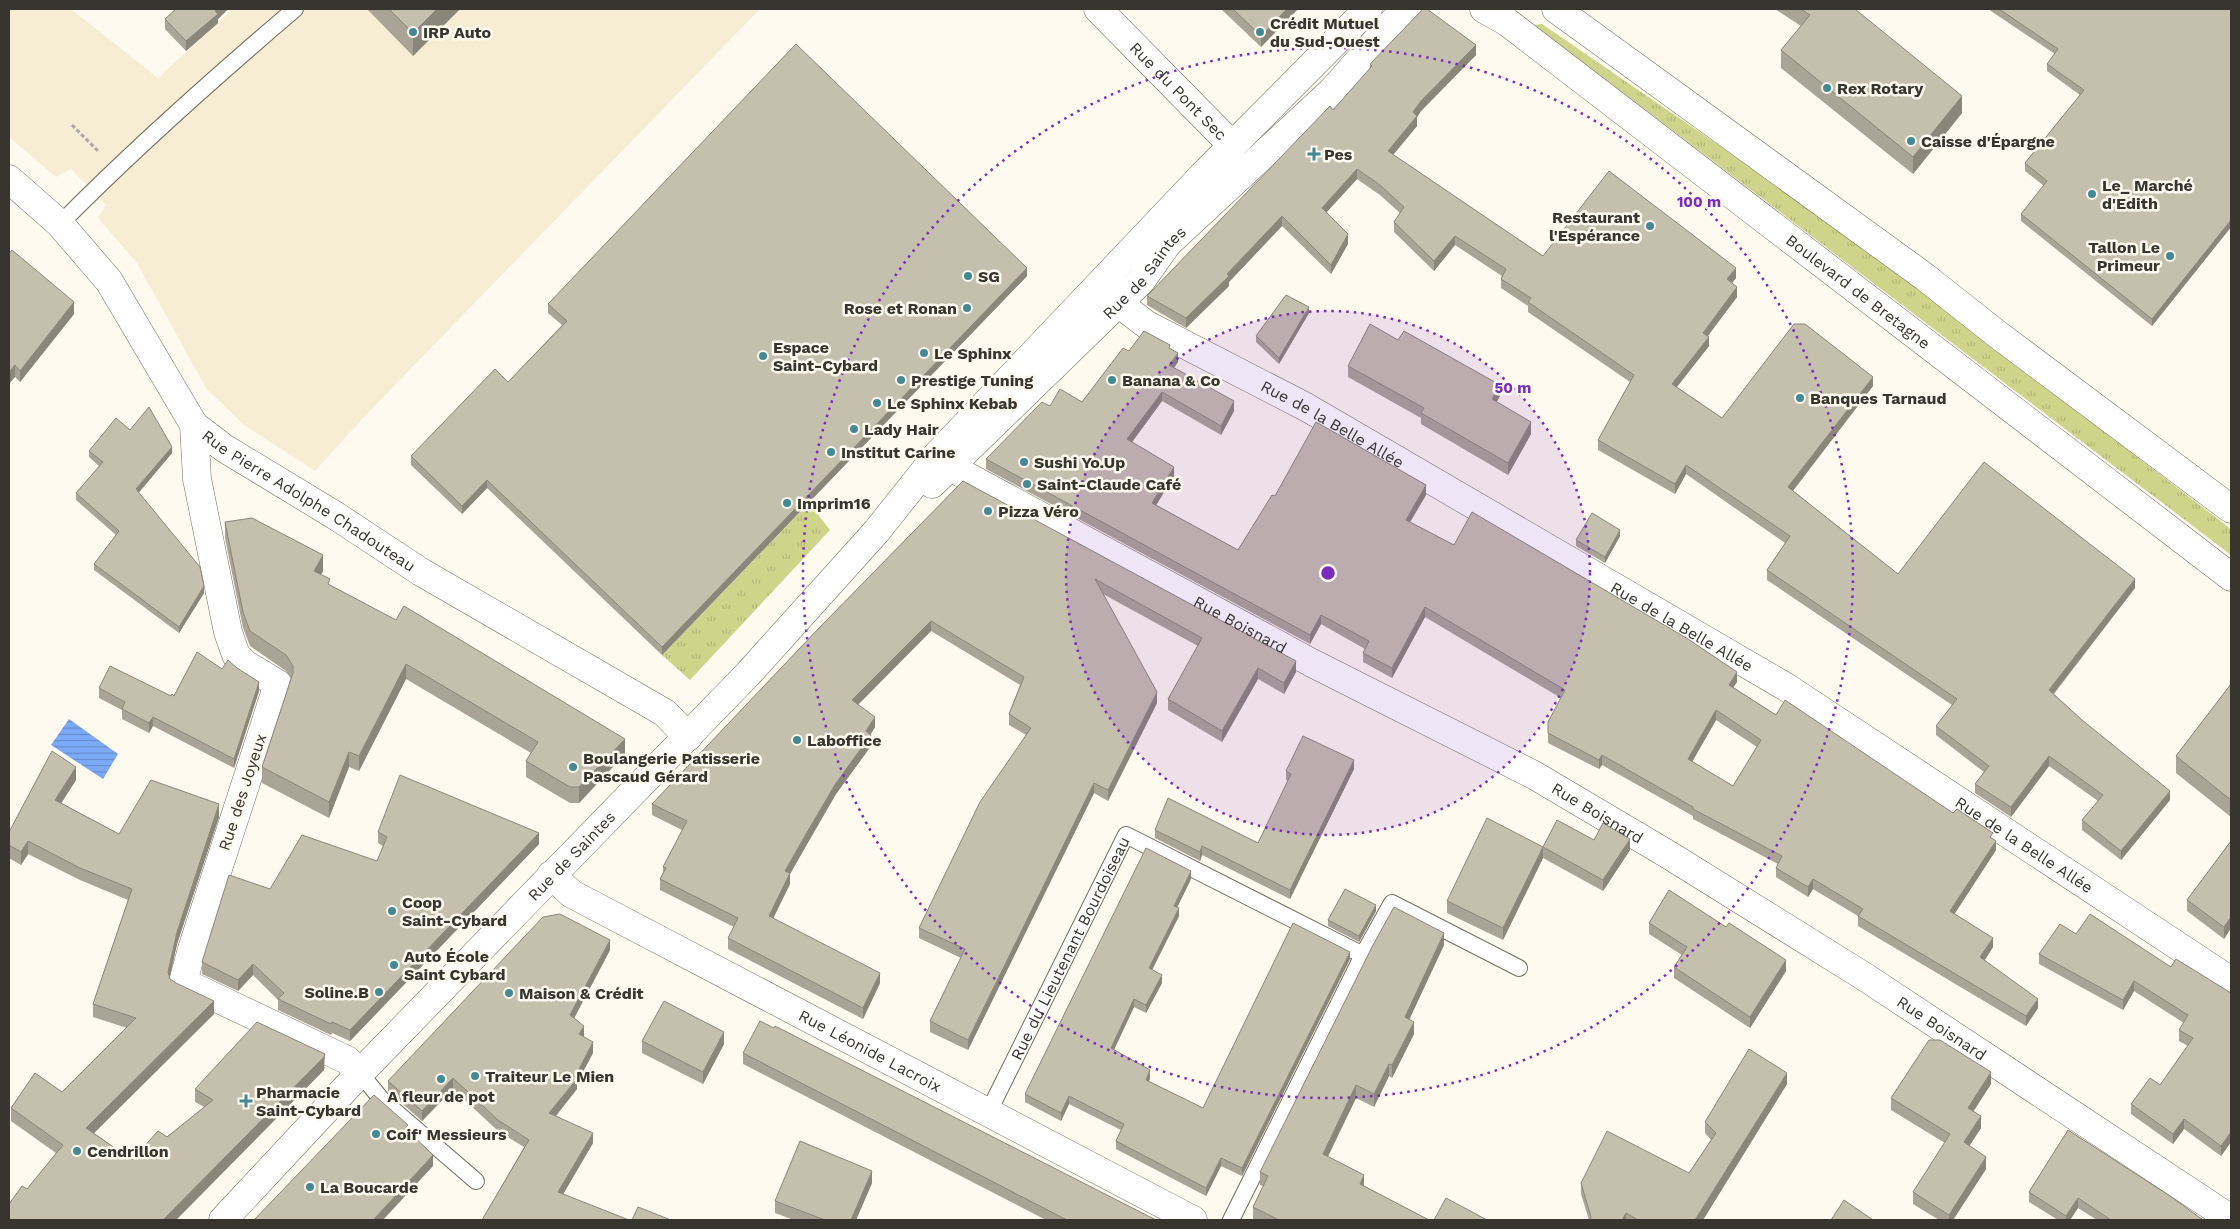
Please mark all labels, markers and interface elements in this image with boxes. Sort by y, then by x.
place label: Crédit Mutuel du Sud-Ouest [1270,14,1380,51]
place label: IRP Auto [423,23,492,42]
marker: IRP Auto [407,26,419,38]
marker: Crédit Mutuel du Sud-Ouest [1254,26,1266,38]
street label: Rue du Pont Sec [1126,38,1231,144]
place label: Rex Rotary [1837,79,1924,98]
marker: Rex Rotary [1821,82,1833,94]
place label: Caisse d'Épargne [1921,132,2055,151]
marker: Caisse d'Épargne [1905,135,1917,147]
place label: Pes [1324,145,1353,164]
marker: Pes [1308,148,1320,160]
place label: Le_ Marché d'Edith [2102,176,2193,213]
marker: Le_ Marché d'Edith [2086,188,2098,200]
text: 100 m [1677,193,1721,211]
place label: Restaurant l'Espérance [1549,208,1640,245]
marker: Restaurant l'Espérance [1644,220,1656,232]
street label: Rue de Saintes [1099,222,1190,323]
street label: Boulevard de Bretagne [1782,230,1934,353]
place label: Tallon Le Primeur [2088,238,2160,275]
marker: Tallon Le Primeur [2164,250,2176,262]
place label: SG [978,267,1000,286]
marker: SG [962,270,974,282]
place label: Rose et Ronan [844,299,957,318]
marker: Rose et Ronan [961,302,973,314]
place label: Espace Saint-Cybard [773,338,878,375]
place label: Le Sphinx [934,344,1012,363]
marker: Le Sphinx [918,347,930,359]
marker: Espace Saint-Cybard [757,350,769,362]
place label: Prestige Tuning [911,371,1033,390]
place label: Banana & Co [1122,371,1221,390]
marker: Prestige Tuning [895,374,907,386]
marker: Banana & Co [1106,374,1118,386]
street label: Rue de la Belle Allée [1258,376,1407,472]
text: 50 m [1495,379,1531,397]
place label: Banques Tarnaud [1810,389,1946,408]
marker: Banques Tarnaud [1794,392,1806,404]
place label: Le Sphinx Kebab [887,394,1018,413]
marker: Le Sphinx Kebab [871,397,883,409]
place label: Lady Hair [864,420,939,439]
marker: Lady Hair [848,423,860,435]
street label: Rue Pierre Adolphe Chadouteau [198,426,419,576]
place label: Institut Carine [841,443,956,462]
marker: Institut Carine [825,446,837,458]
place label: Sushi Yo.Up [1034,453,1125,472]
marker: Sushi Yo.Up [1018,456,1030,468]
place label: Saint-Claude Café [1037,475,1181,494]
marker: Saint-Claude Café [1021,478,1033,490]
place label: Imprim16 [797,494,871,513]
marker: Imprim16 [781,497,793,509]
place label: Pizza Véro [998,502,1079,521]
marker: Pizza Véro [982,505,994,517]
centre of rings [1319,564,1337,582]
street label: Rue de la Belle Allée [1607,578,1756,676]
street label: Rue Boisnard [1190,592,1290,658]
street label: Rue des Joyeux [215,731,270,853]
place label: Laboffice [807,731,882,750]
marker: Laboffice [791,734,803,746]
place label: Boulangerie Patisserie Pascaud Gérard [583,749,760,786]
marker: Boulangerie Patisserie Pascaud Gérard [567,761,579,773]
street label: Rue Boisnard [1548,779,1647,848]
street label: Rue de la Belle Allée [1951,792,2097,897]
street label: Rue de Saintes [524,807,619,905]
street label: Rue du Lieutenant Bourdoiseau [1007,834,1134,1063]
place label: Coop Saint-Cybard [402,893,507,930]
marker: Coop Saint-Cybard [386,905,398,917]
place label: Auto École Saint Cybard [404,947,506,984]
marker: Auto École Saint Cybard [388,959,400,971]
place label: Soline.B [304,983,369,1002]
place label: Maison & Crédit [519,984,644,1003]
marker: Soline.B [373,986,385,998]
marker: Maison & Crédit [503,987,515,999]
street label: Rue Boisnard [1893,992,1990,1065]
street label: Rue Léonide Lacroix [795,1006,944,1096]
place label: Traiteur Le Mien [485,1067,614,1086]
marker: Traiteur Le Mien [469,1070,481,1082]
marker: A fleur de pot [435,1073,447,1085]
place label: Pharmacie Saint-Cybard [256,1083,361,1120]
place label: A fleur de pot [387,1087,495,1106]
marker: Pharmacie Saint-Cybard [240,1095,252,1107]
place label: Coif' Messieurs [386,1125,507,1144]
marker: Coif' Messieurs [370,1128,382,1140]
place label: Cendrillon [87,1142,169,1161]
marker: Cendrillon [71,1145,83,1157]
place label: La Boucarde [320,1178,418,1197]
marker: La Boucarde [304,1181,316,1193]

